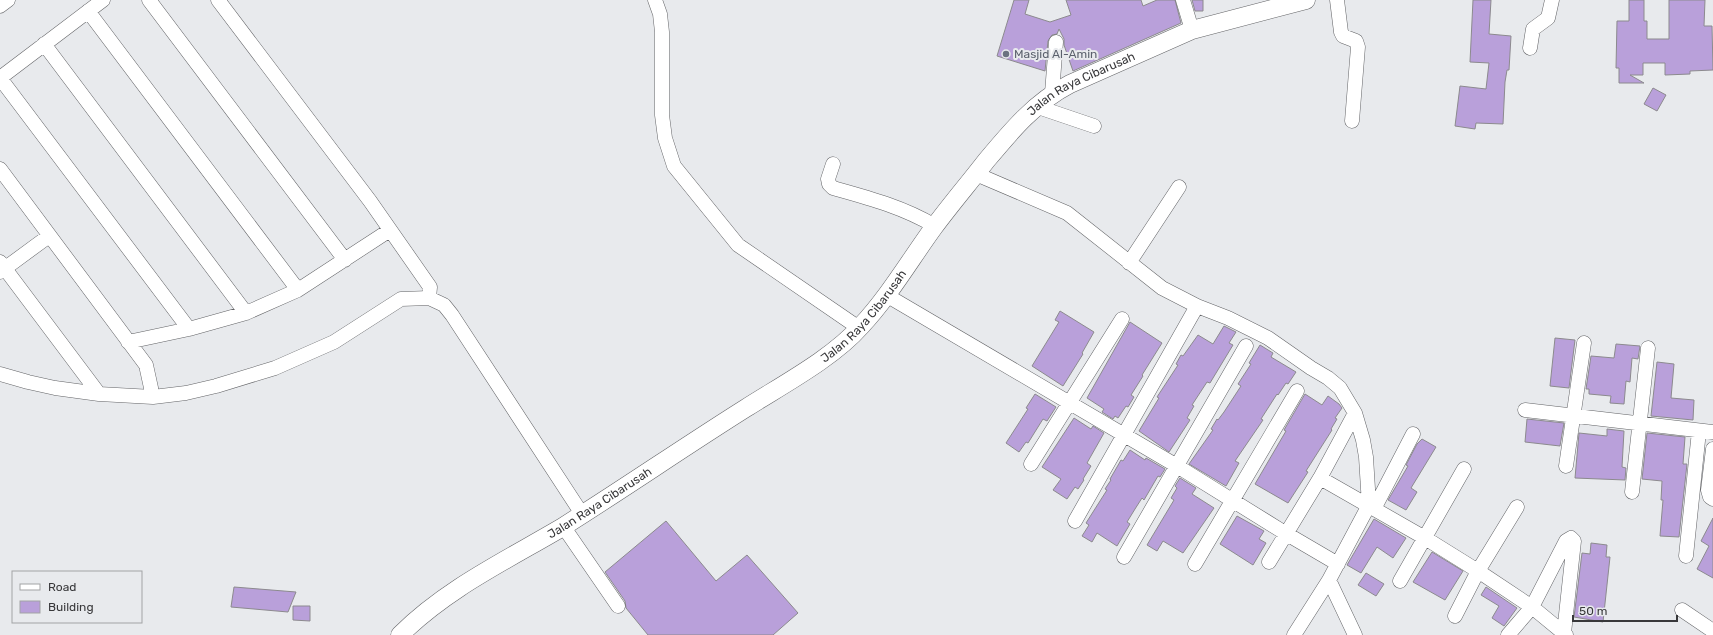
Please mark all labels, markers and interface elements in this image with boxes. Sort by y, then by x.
place label: Masjid Al-Amin [1014,47,1097,61]
marker: Masjid Al-Amin [1001,49,1011,59]
street label: Jalan Raya Cibarusah [1024,49,1137,119]
street label: Jalan Raya Cibarusah [818,267,909,365]
street label: Jalan Raya Cibarusah [545,464,654,541]
legend [12,571,142,623]
text: Road [48,580,76,594]
scale bar [1573,597,1677,623]
text: Building [48,600,94,614]
text: 50 m [1579,604,1607,618]

